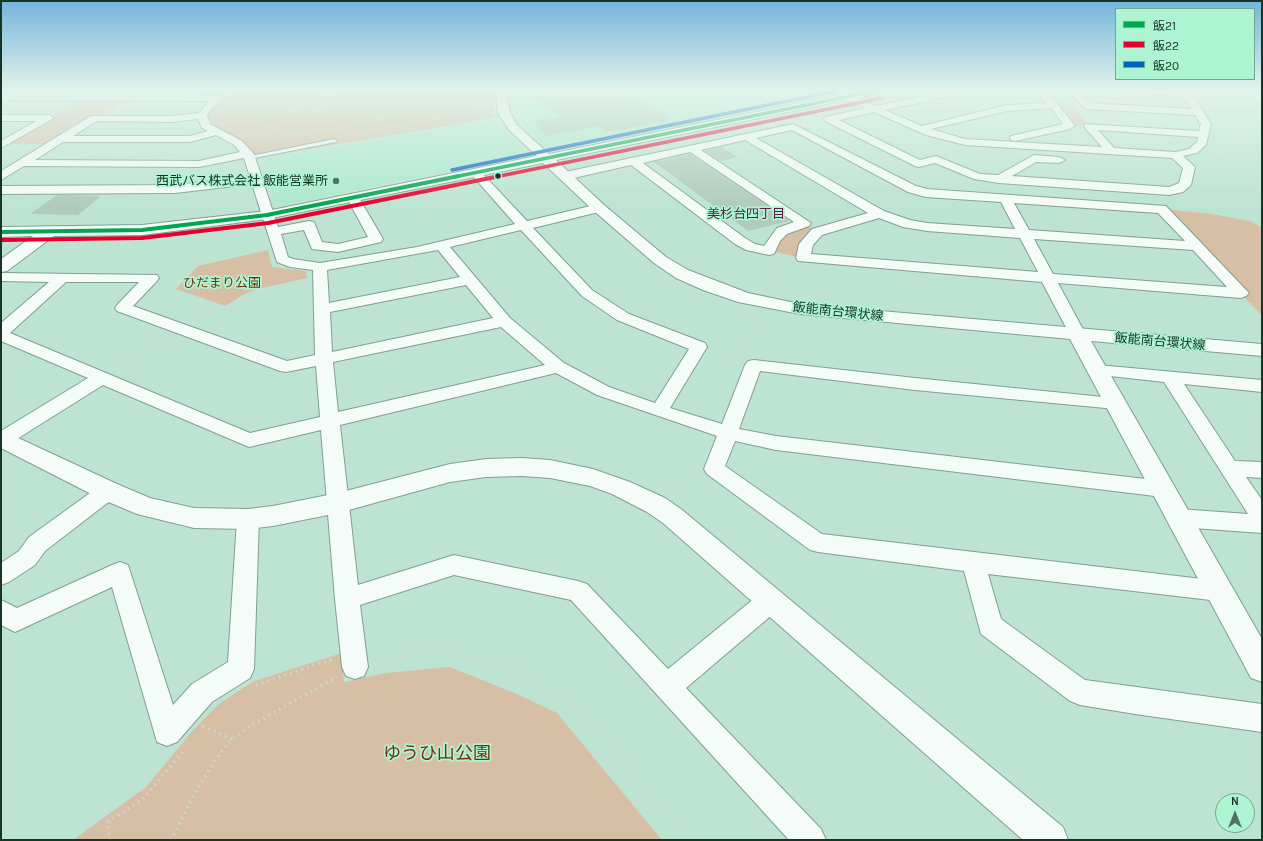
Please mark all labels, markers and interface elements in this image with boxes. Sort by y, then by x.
legend [1115,8,1255,80]
text: 飯21 [1153,19,1176,33]
text: 飯22 [1153,39,1179,53]
text: 飯20 [1153,59,1179,73]
unlabelled marker [493,171,503,181]
place label: 西武バス株式会社 飯能営業所 [156,173,328,189]
marker: 西武バス株式会社 飯能営業所 [331,176,341,186]
district label: 美杉台四丁目 [707,206,785,222]
park label: ひだまり公園 [183,275,261,291]
street label: 飯能南台環状線 [792,299,884,325]
street label: 飯能南台環状線 [1114,330,1206,354]
park label: ゆうひ山公園 [383,743,491,765]
north arrow [1215,793,1255,833]
text: N [1231,795,1239,808]

